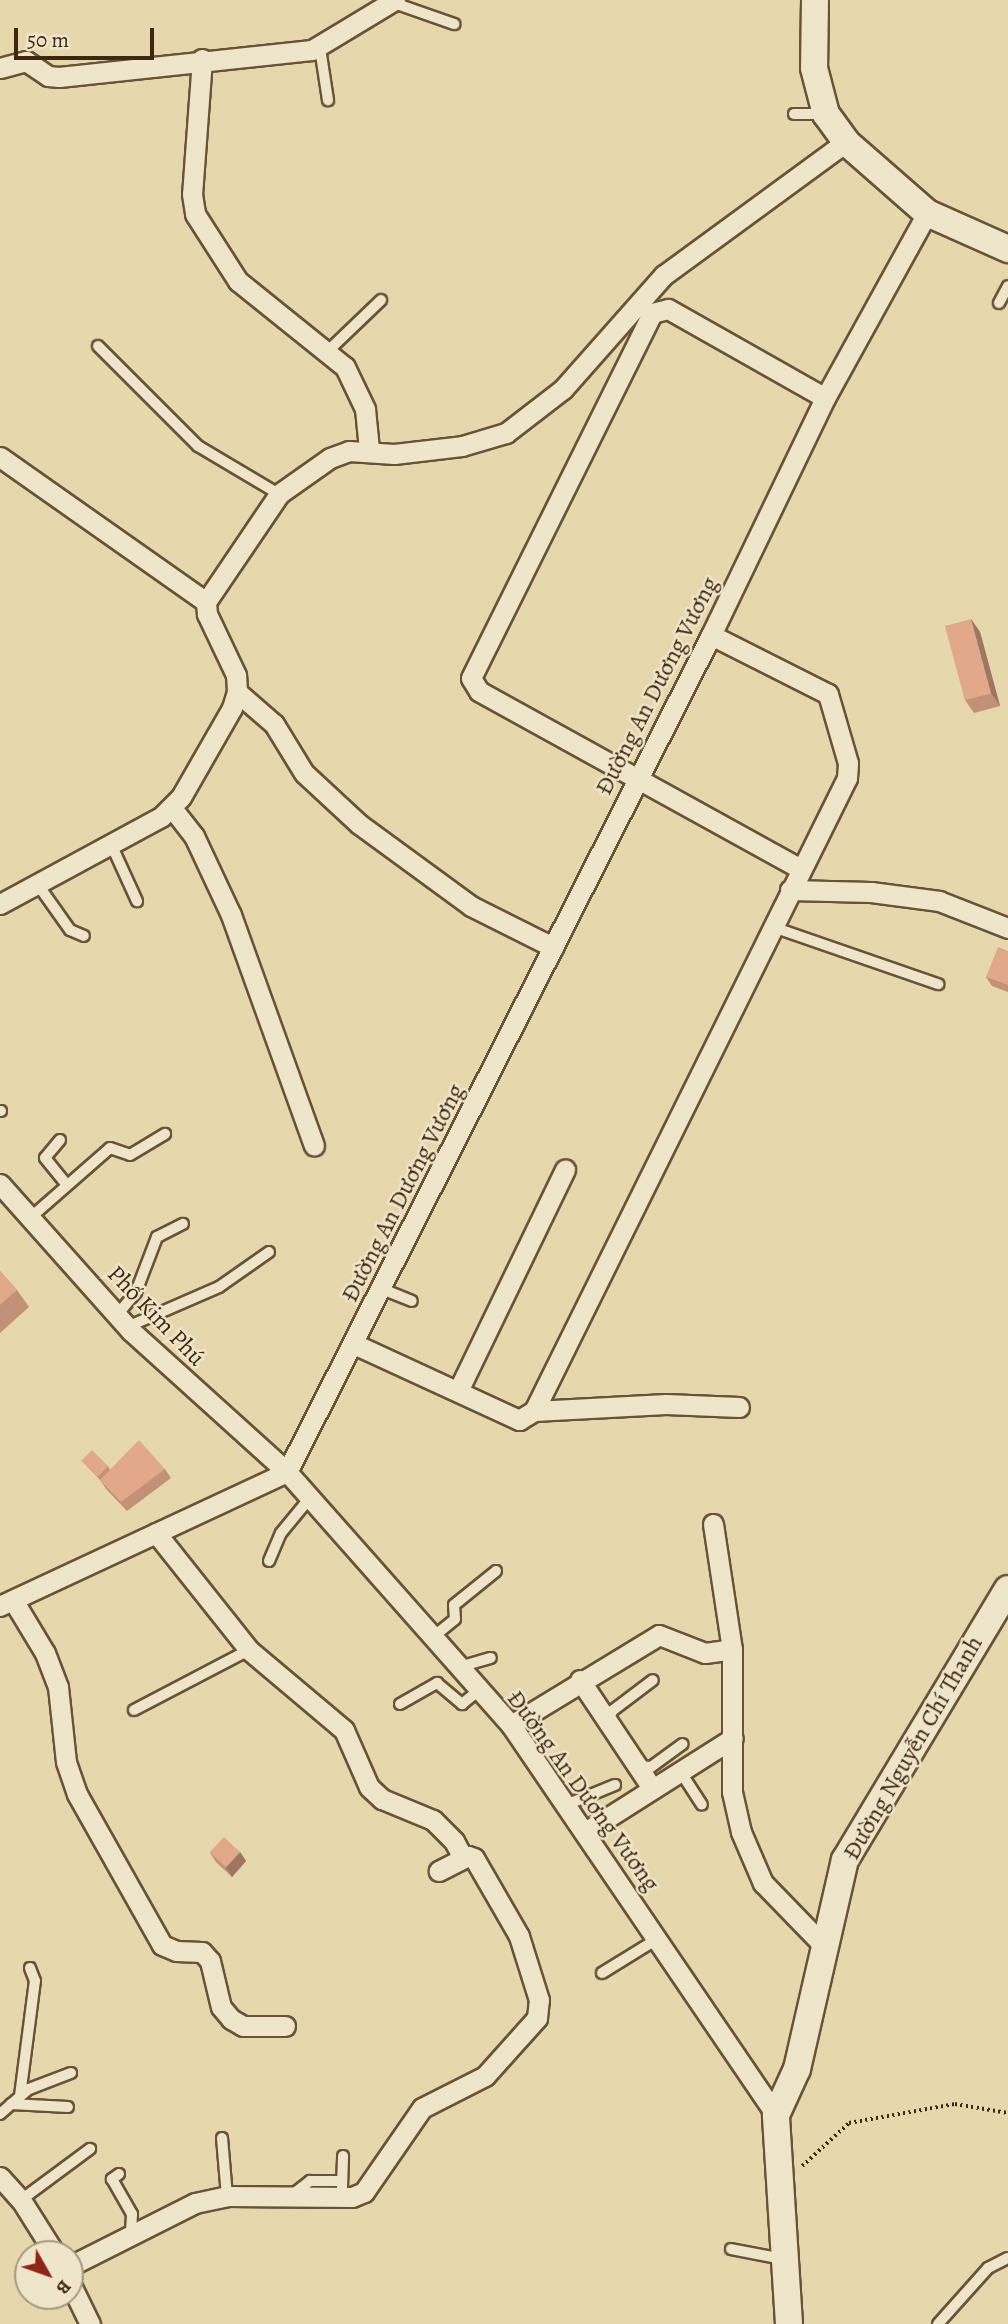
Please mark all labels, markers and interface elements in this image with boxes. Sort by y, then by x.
scale bar [18,14,158,58]
text: 50 m [27,26,69,54]
street label: Đường An Dương Vương [589,572,725,800]
street label: Đường An Dương Vương [335,1079,471,1307]
street label: Phố Kim Phú [101,1260,211,1372]
street label: Đường Nguyễn Chí Thanh [837,1631,989,1865]
street label: Đường An Dương Vương [501,1685,665,1897]
north arrow [14,2240,84,2310]
text: B [50,2274,77,2300]

